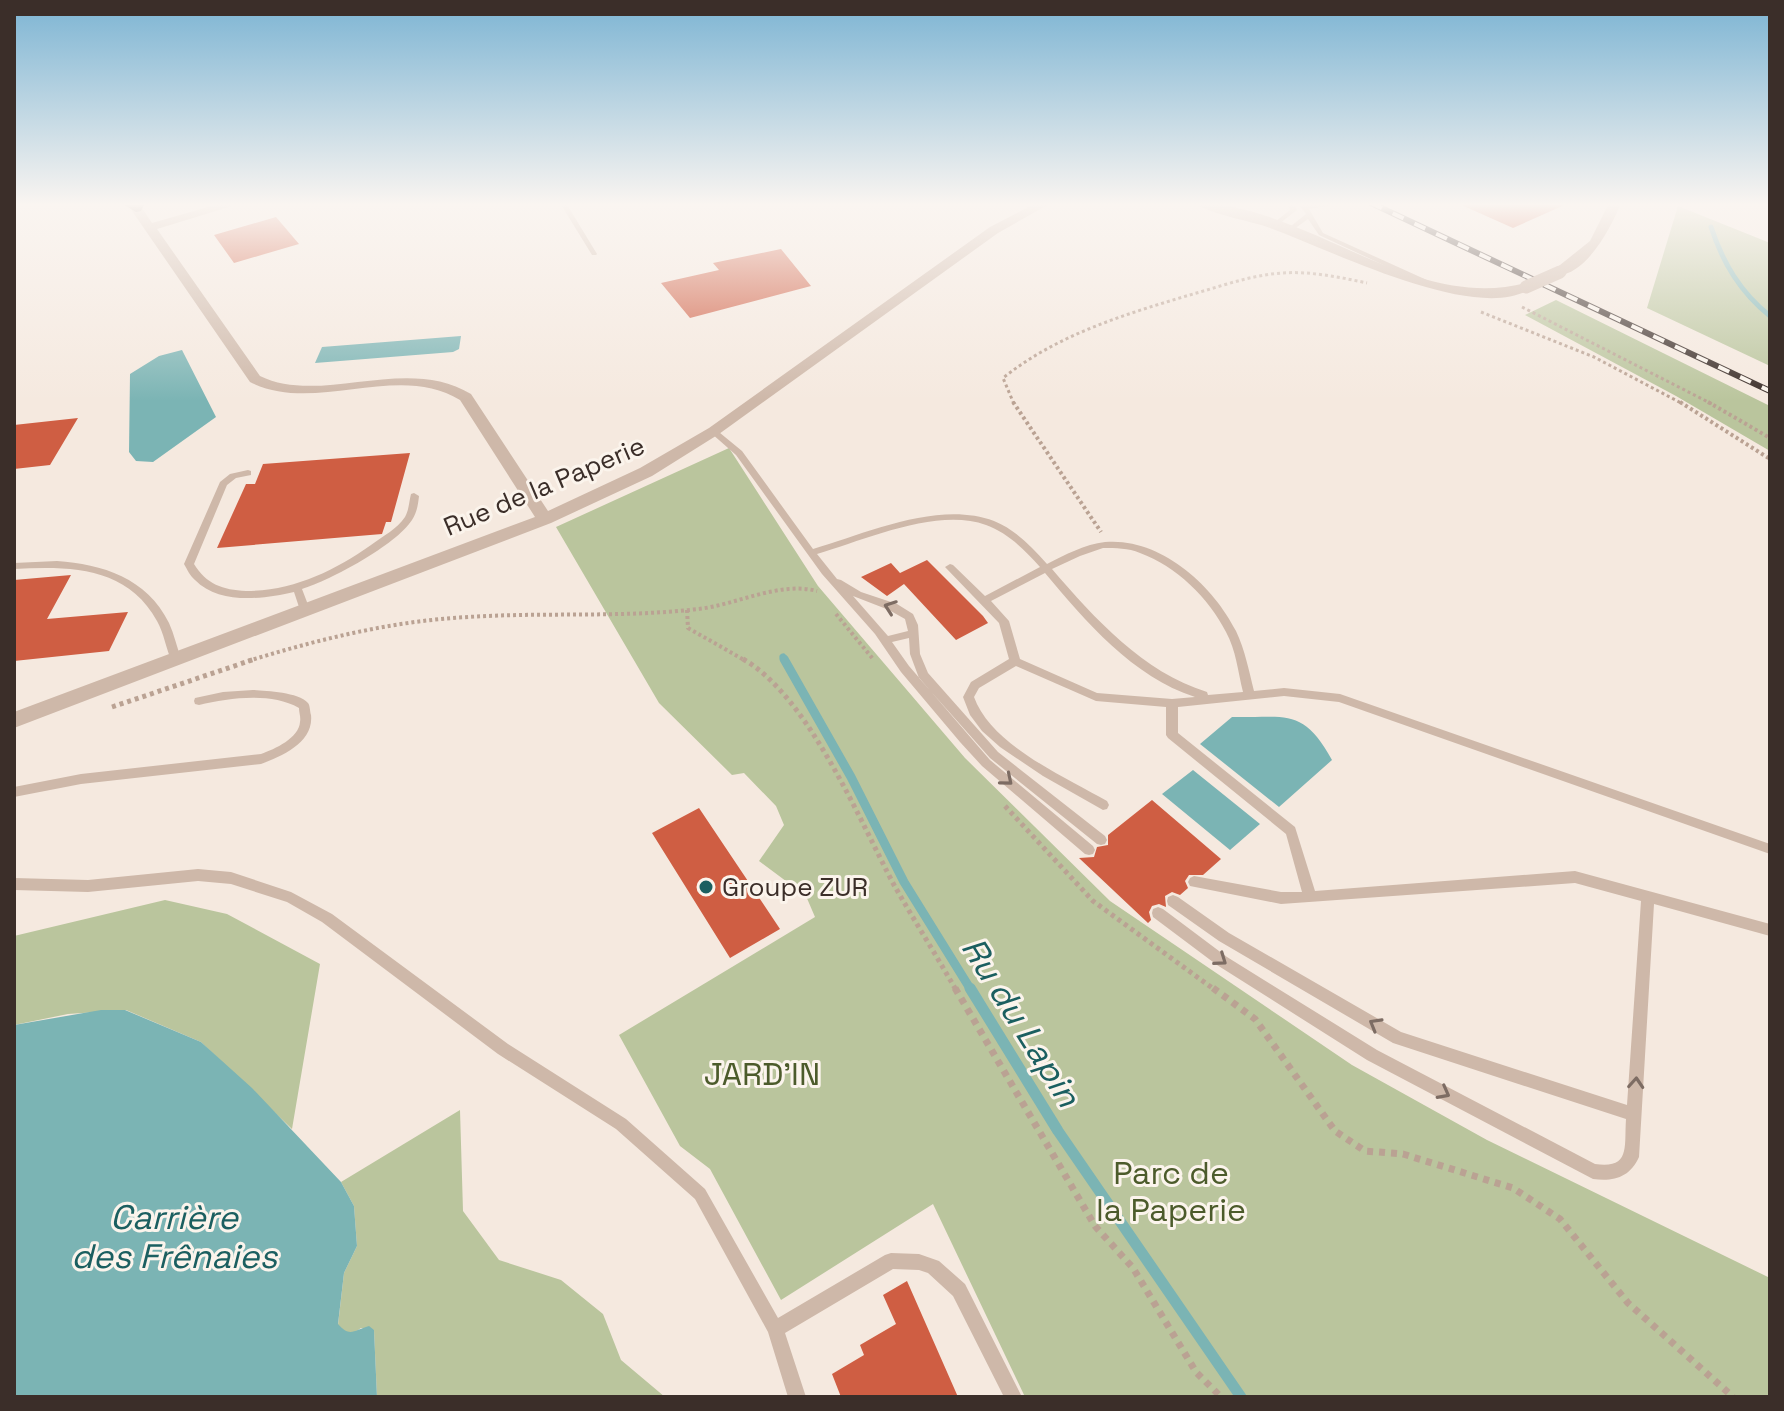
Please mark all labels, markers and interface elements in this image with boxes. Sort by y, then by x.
street label: Rue de la Paperie [438,428,650,544]
one-way arrow [884,600,898,617]
one-way arrow [998,771,1012,785]
place label: Groupe ZUR [722,870,868,904]
marker: Groupe ZUR [697,878,715,896]
water label: Ru du Lapin [952,929,1091,1116]
one-way arrow [1213,950,1227,965]
one-way arrow [1369,1018,1384,1034]
park label: JARD'IN [704,1054,820,1094]
one-way arrow [1627,1076,1644,1089]
one-way arrow [1436,1083,1451,1098]
park label: Parc de la Paperie [1096,1153,1246,1230]
water label: Carrière des Frênaies [71,1196,278,1278]

